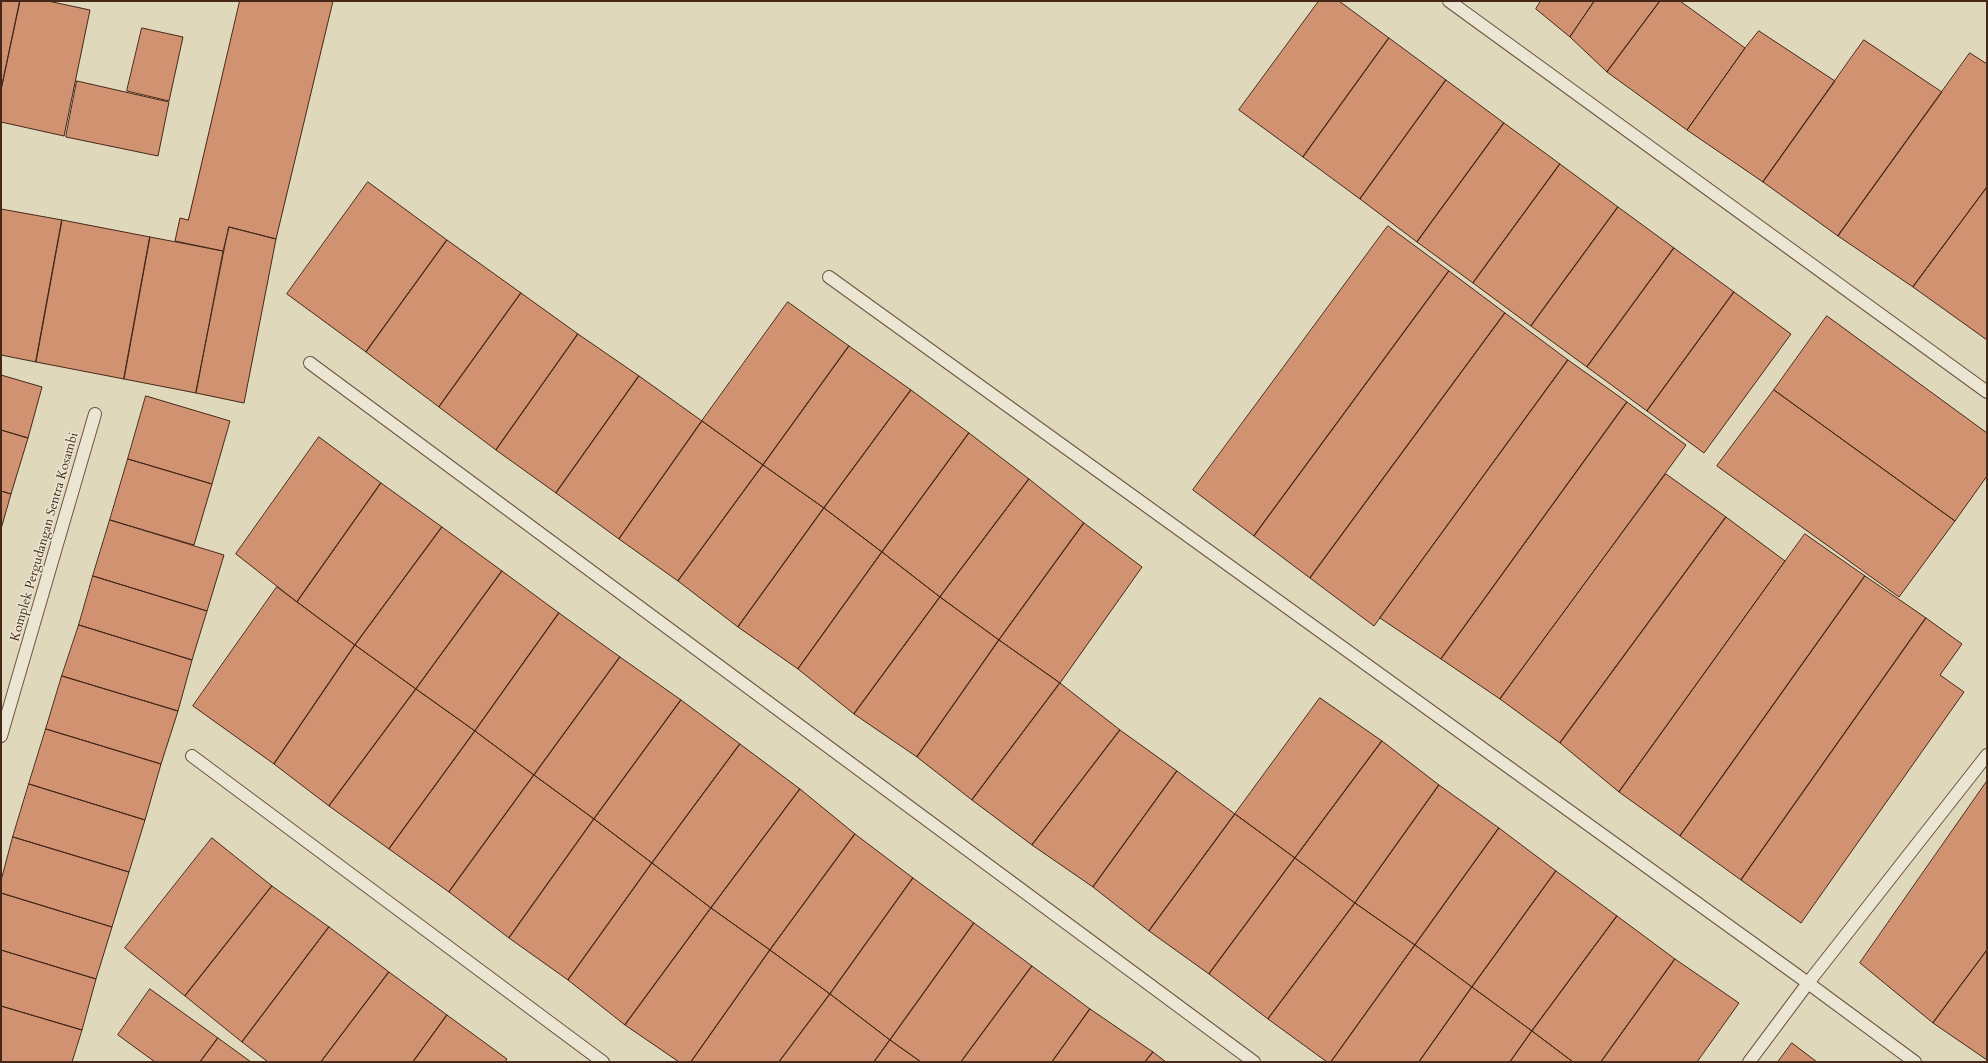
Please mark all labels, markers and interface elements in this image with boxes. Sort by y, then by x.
street label: Komplek Pergudangan Sentra Kosambi [8,431,82,643]

